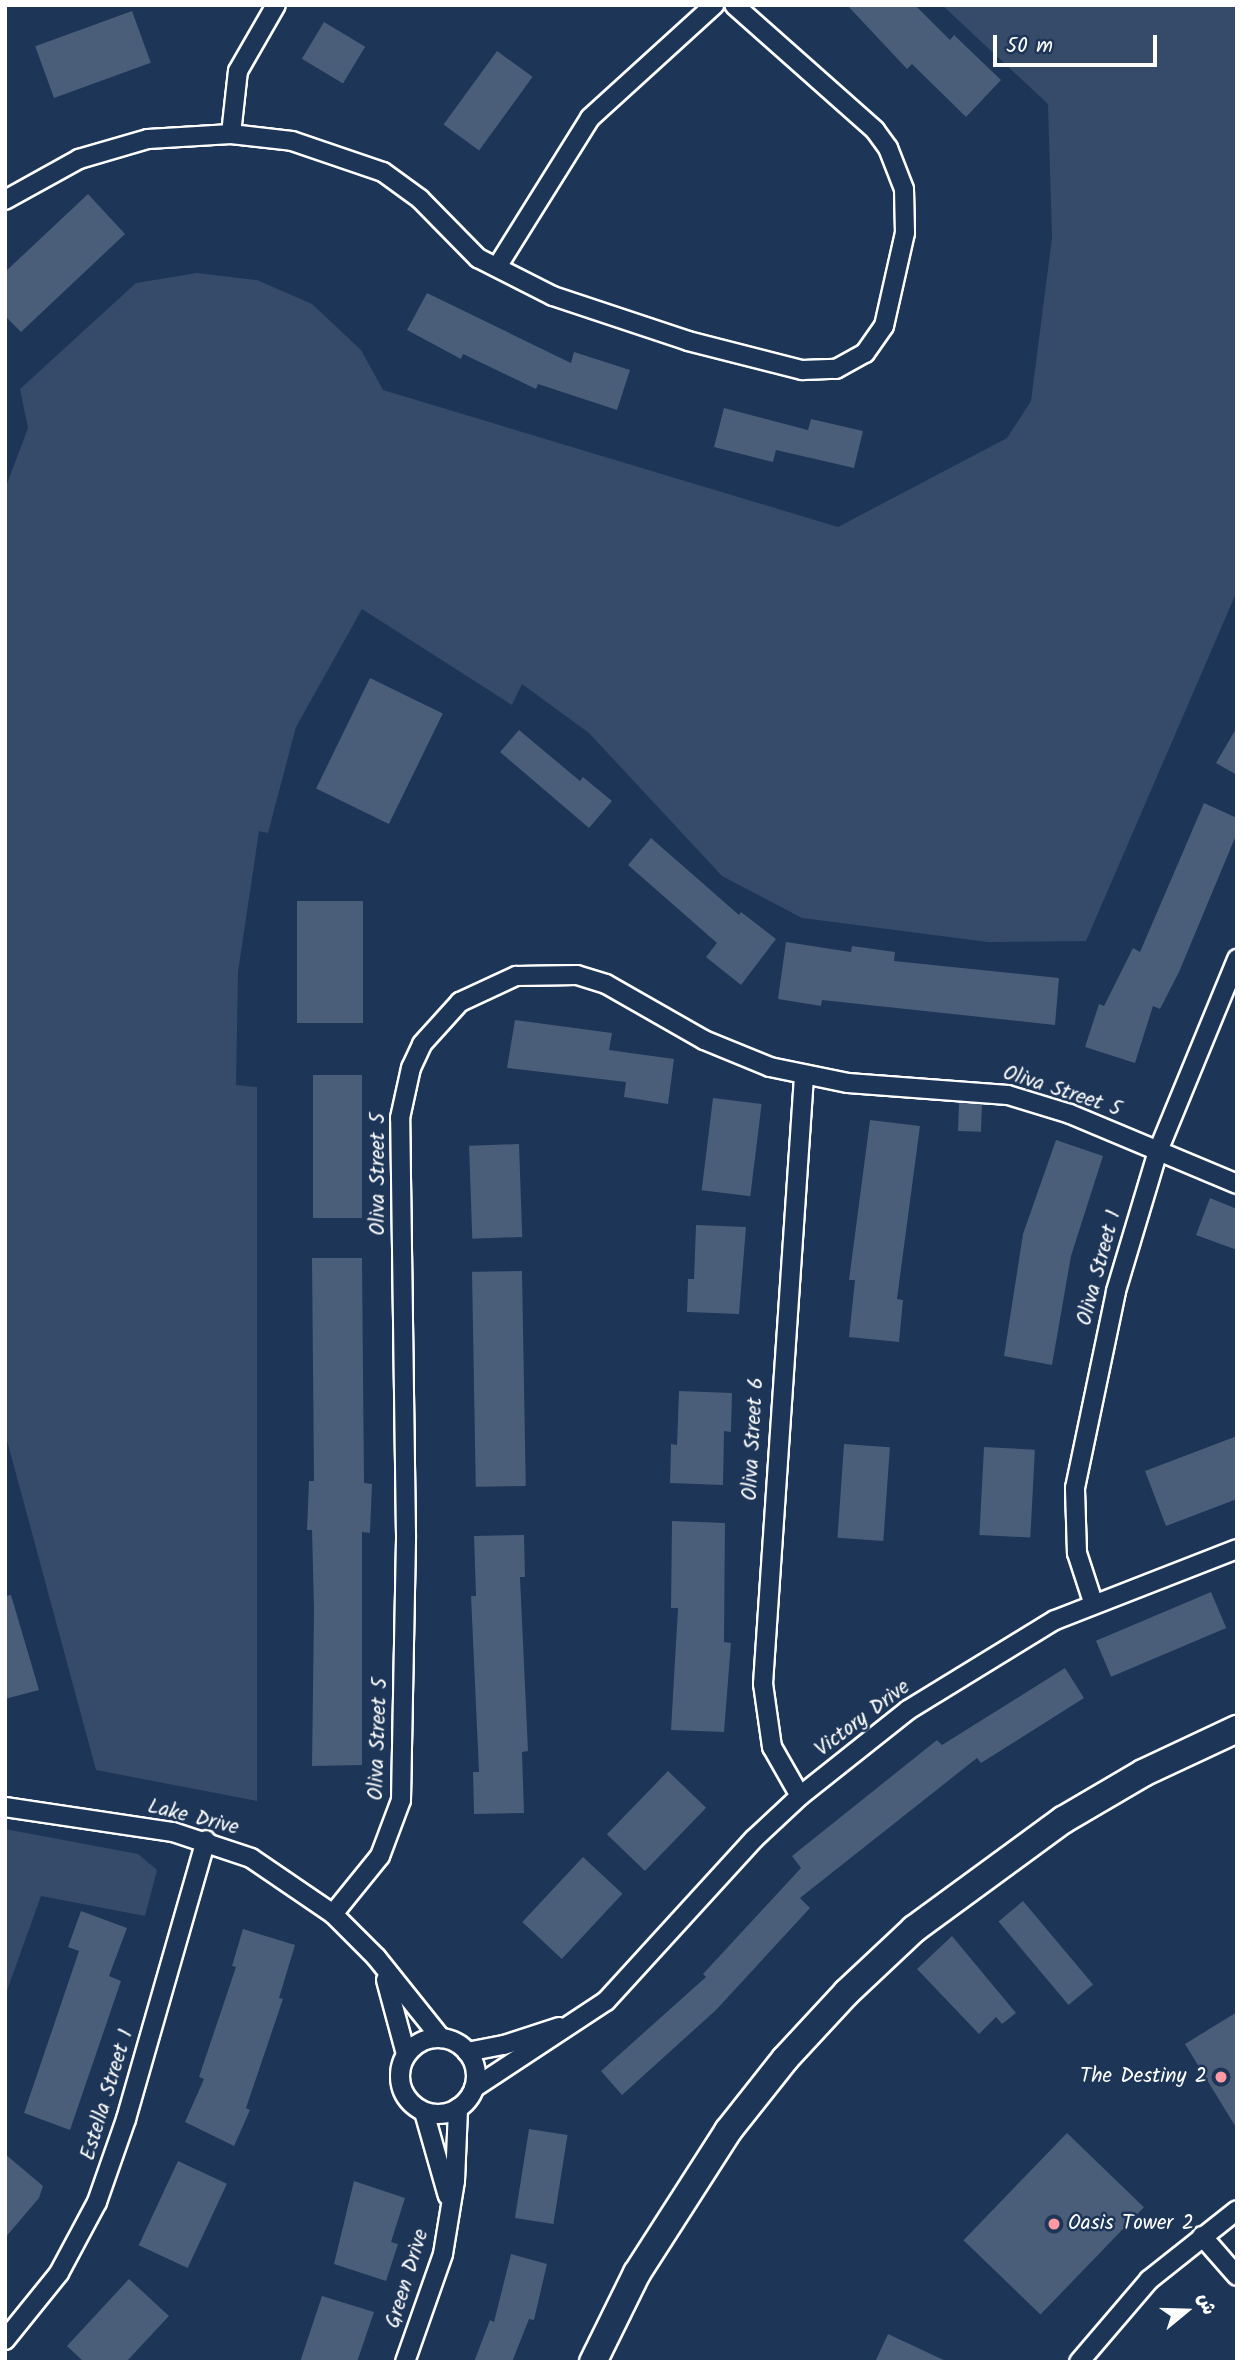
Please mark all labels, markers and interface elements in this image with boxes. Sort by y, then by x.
scale bar [997,21,1162,65]
text: 50 m [1006,30,1053,63]
street label: Oliva Street 5 [1000,1061,1124,1123]
street label: Oliva Street 5 [366,1112,392,1236]
street label: Oliva Street 1 [1073,1208,1127,1328]
street label: Oliva Street 6 [738,1377,770,1501]
street label: Victory Drive [811,1675,915,1763]
street label: Oliva Street 5 [364,1677,394,1801]
street label: Lake Drive [145,1795,241,1841]
street label: Estella Street 1 [76,2026,140,2164]
place label: The Destiny 2 [1080,2064,1207,2090]
marker: The Destiny 2 [1213,2069,1229,2085]
place label: Oasis Tower 2 [1068,2211,1194,2237]
marker: Oasis Tower 2 [1046,2216,1062,2232]
street label: Green Drive [381,2226,435,2332]
north arrow [1151,2276,1221,2346]
text: ش [1188,2289,1223,2319]

